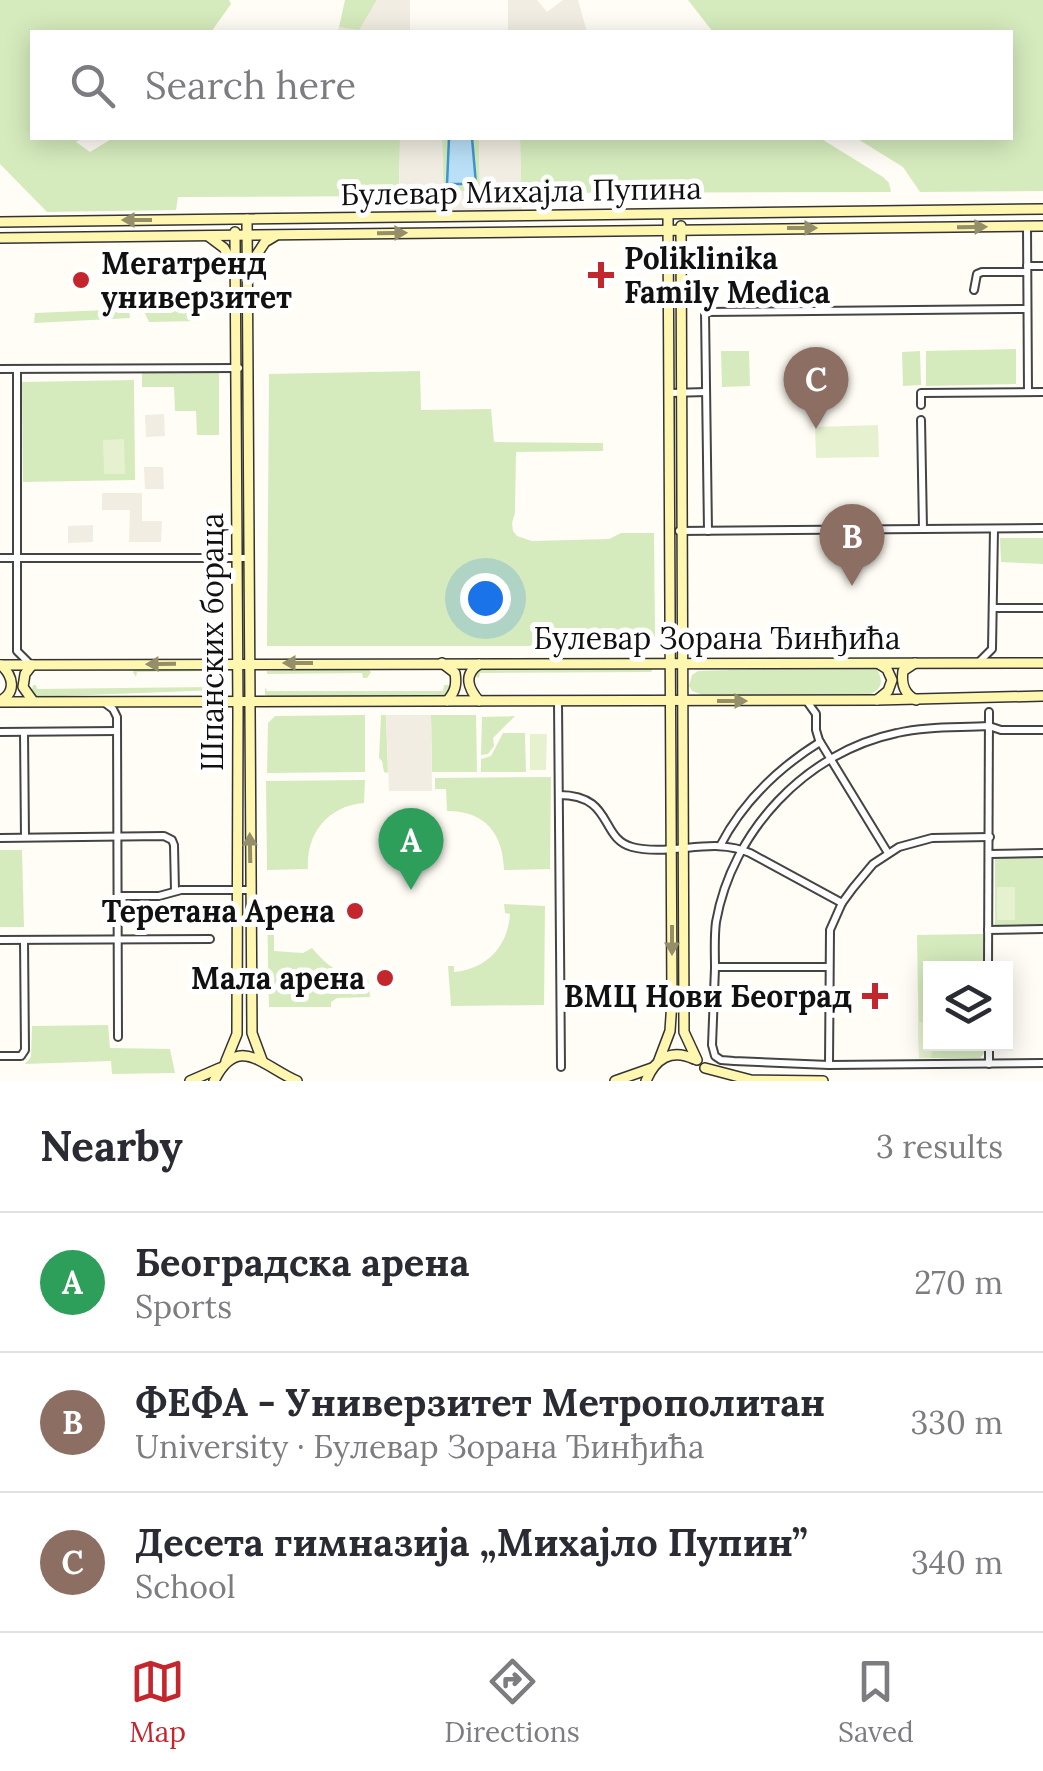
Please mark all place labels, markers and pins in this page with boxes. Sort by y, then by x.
place label: Poliklinika Family Medica [624,239,830,312]
place label: Мегатренд универзитет [101,244,292,317]
marker: Poliklinika Family Medica [588,262,614,288]
marker: Мегатренд универзитет [70,269,92,291]
pin: C [784,346,848,429]
pin: B [820,504,884,586]
pin: A [378,808,444,890]
place label: Теретана Арена [102,892,335,930]
marker: Теретана Арена [344,900,366,922]
place label: Мала арена [191,959,365,997]
marker: Мала арена [374,967,396,989]
place label: ВМЦ Нови Београд [564,977,852,1015]
marker: ВМЦ Нови Београд [862,983,888,1009]

